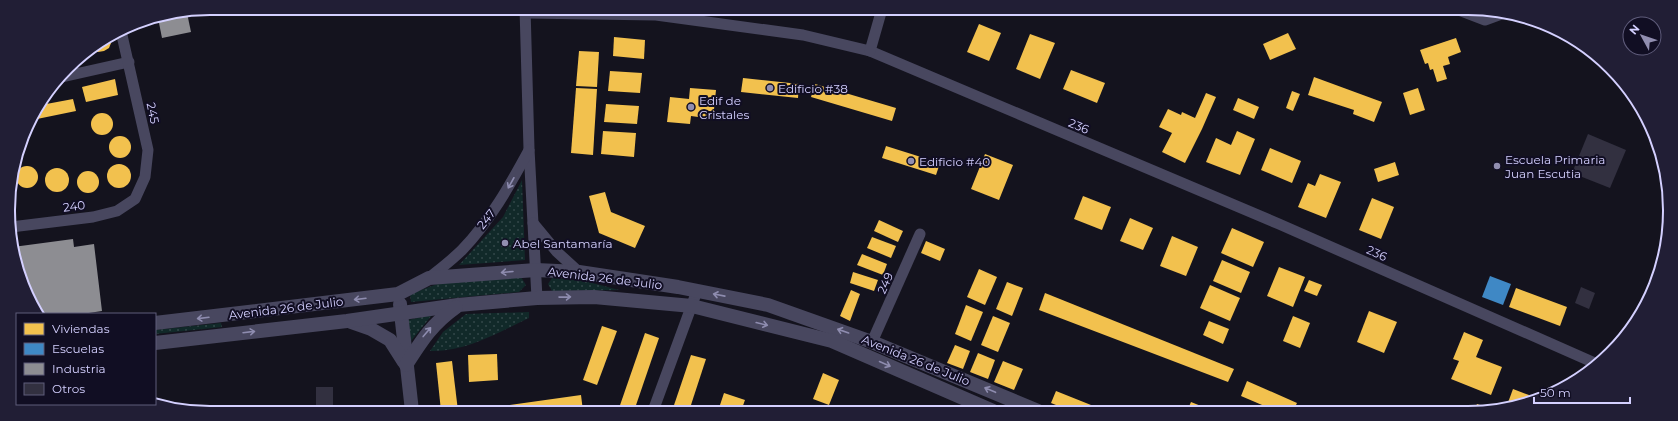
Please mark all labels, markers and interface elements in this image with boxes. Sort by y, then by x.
north arrow [1622,16,1662,56]
text: N [1626,22,1643,37]
place label: Edificio #38 [778,81,848,96]
marker: Edificio #38 [765,83,775,93]
place label: Edif de Cristales [699,93,749,122]
street label: 245 [143,101,163,125]
marker: Edif de Cristales [686,102,696,112]
street label: 236 [1066,115,1092,137]
place label: Escuela Primaria Juan Escutia [1504,152,1605,181]
place label: Edificio #40 [919,154,990,169]
marker: Edificio #40 [906,156,916,166]
marker: Escuela Primaria Juan Escutia [1492,161,1502,171]
one-way arrow [506,177,514,189]
street label: 240 [62,197,86,215]
street label: 247 [474,206,498,232]
place label: Abel Santamaría [513,236,612,251]
marker: Abel Santamaría [500,238,510,248]
street label: 236 [1364,242,1390,264]
street label: Avenida 26 de Julio [547,264,663,292]
one-way arrow [501,268,514,276]
street label: 249 [874,270,896,296]
one-way arrow [712,291,725,299]
one-way arrow [558,293,571,301]
street label: Avenida 26 de Julio [228,294,344,322]
one-way arrow [354,295,367,303]
legend [16,313,156,405]
one-way arrow [197,314,210,321]
one-way arrow [755,320,768,328]
text: Viviendas [52,321,110,336]
one-way arrow [423,327,432,338]
one-way arrow [838,327,850,335]
one-way arrow [242,328,255,336]
street label: Avenida 26 de Julio [860,331,972,389]
text: Escuelas [52,341,104,356]
text: Industria [52,361,106,376]
one-way arrow [879,361,891,369]
scale bar [1534,379,1630,405]
text: Otros [52,381,85,396]
text: 50 m [1540,385,1571,400]
one-way arrow [984,386,996,394]

